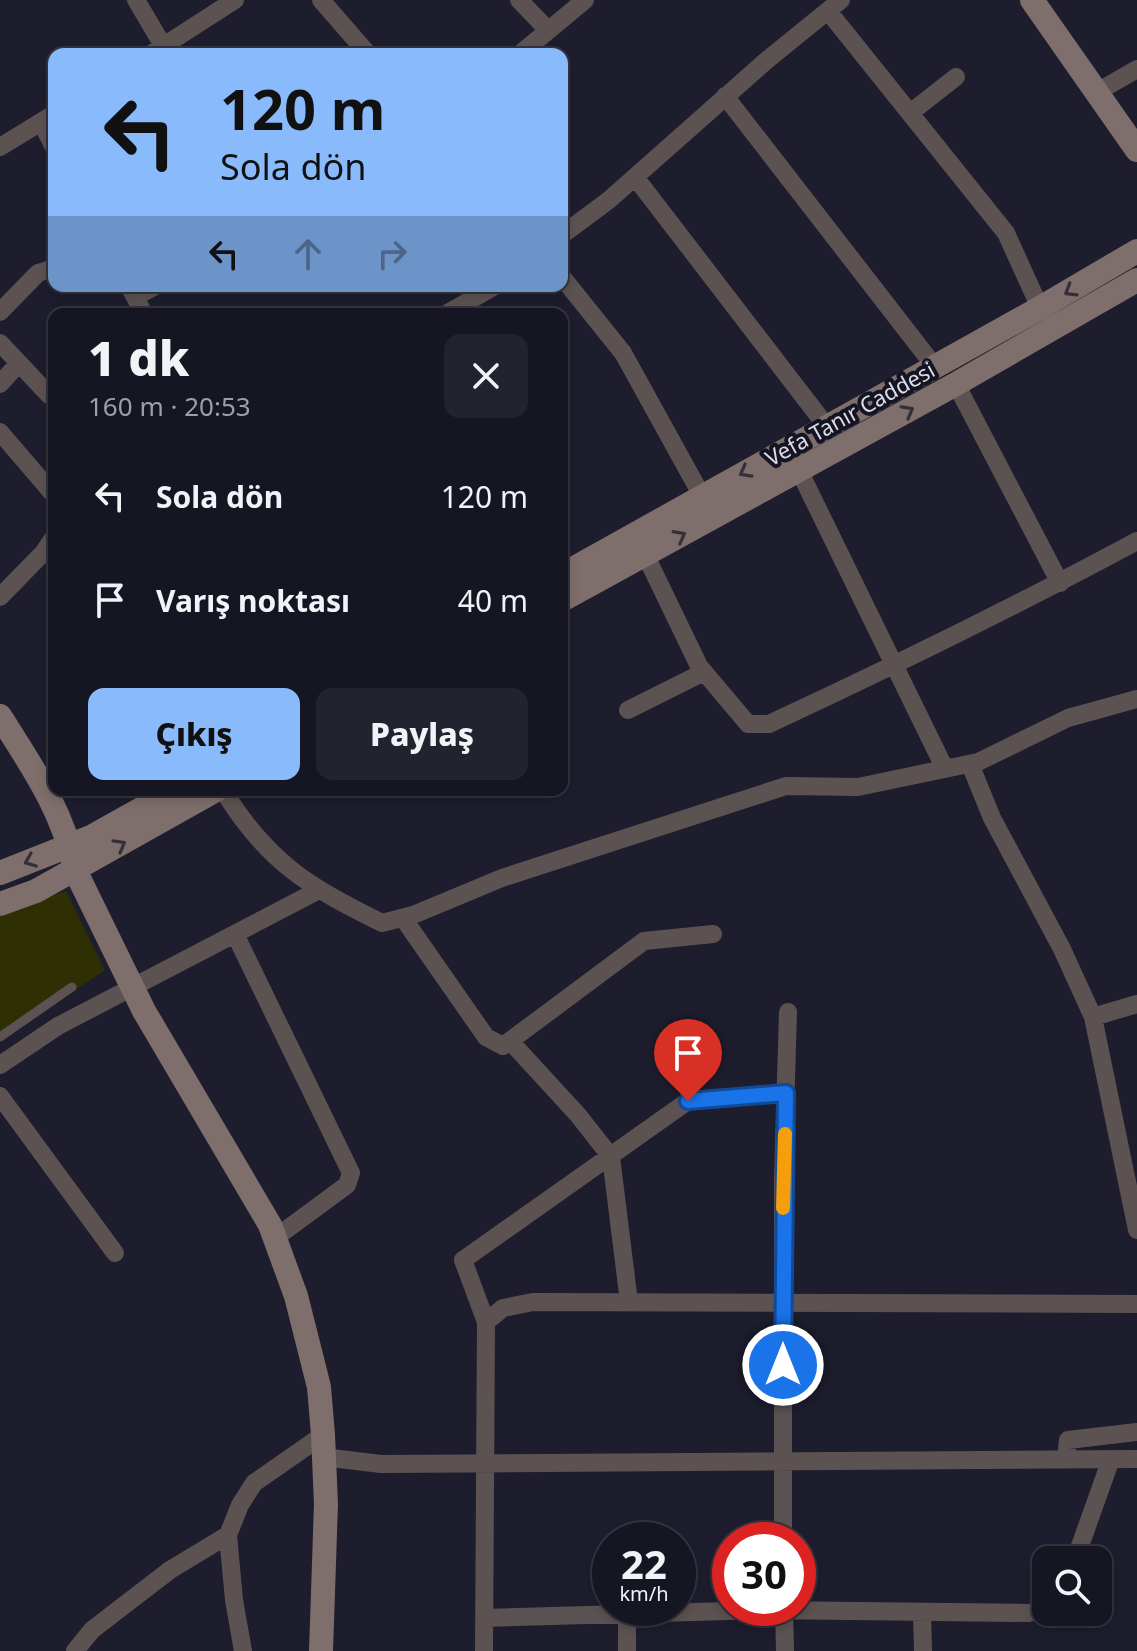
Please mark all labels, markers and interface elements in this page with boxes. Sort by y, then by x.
text: 120 m [220,70,385,146]
icon: left [88,80,192,184]
text: Sola dön [220,142,367,191]
icon: left [202,232,246,276]
icon: ahead [286,232,330,276]
icon: right [370,232,414,276]
one-way arrow [1064,281,1079,296]
text: 1 dk [88,325,189,390]
button: close [444,334,528,418]
street label: Vefa Tanır Caddesi [759,354,940,472]
text: 160 m · 20:53 [88,388,251,424]
one-way arrow [899,405,913,421]
one-way arrow [739,463,754,478]
icon: left [88,474,132,518]
text: Sola dön [156,476,283,517]
text: 120 m [441,476,528,517]
one-way arrow [671,530,686,545]
icon: arrive [88,578,132,622]
text: Varış noktası [156,580,350,621]
text: 40 m [458,580,528,621]
button: Çıkış [88,688,300,780]
button: Paylaş [316,688,528,780]
one-way arrow [111,839,126,854]
one-way arrow [24,851,38,868]
pin [654,1019,722,1101]
icon: arrive [666,1031,710,1075]
position arrow [741,1323,825,1407]
speed limit sign: 30 [712,1522,816,1626]
text: 22 [621,1536,667,1591]
map controls [1032,1546,1112,1626]
button: search [1032,1546,1112,1626]
text: km/h [619,1580,669,1607]

